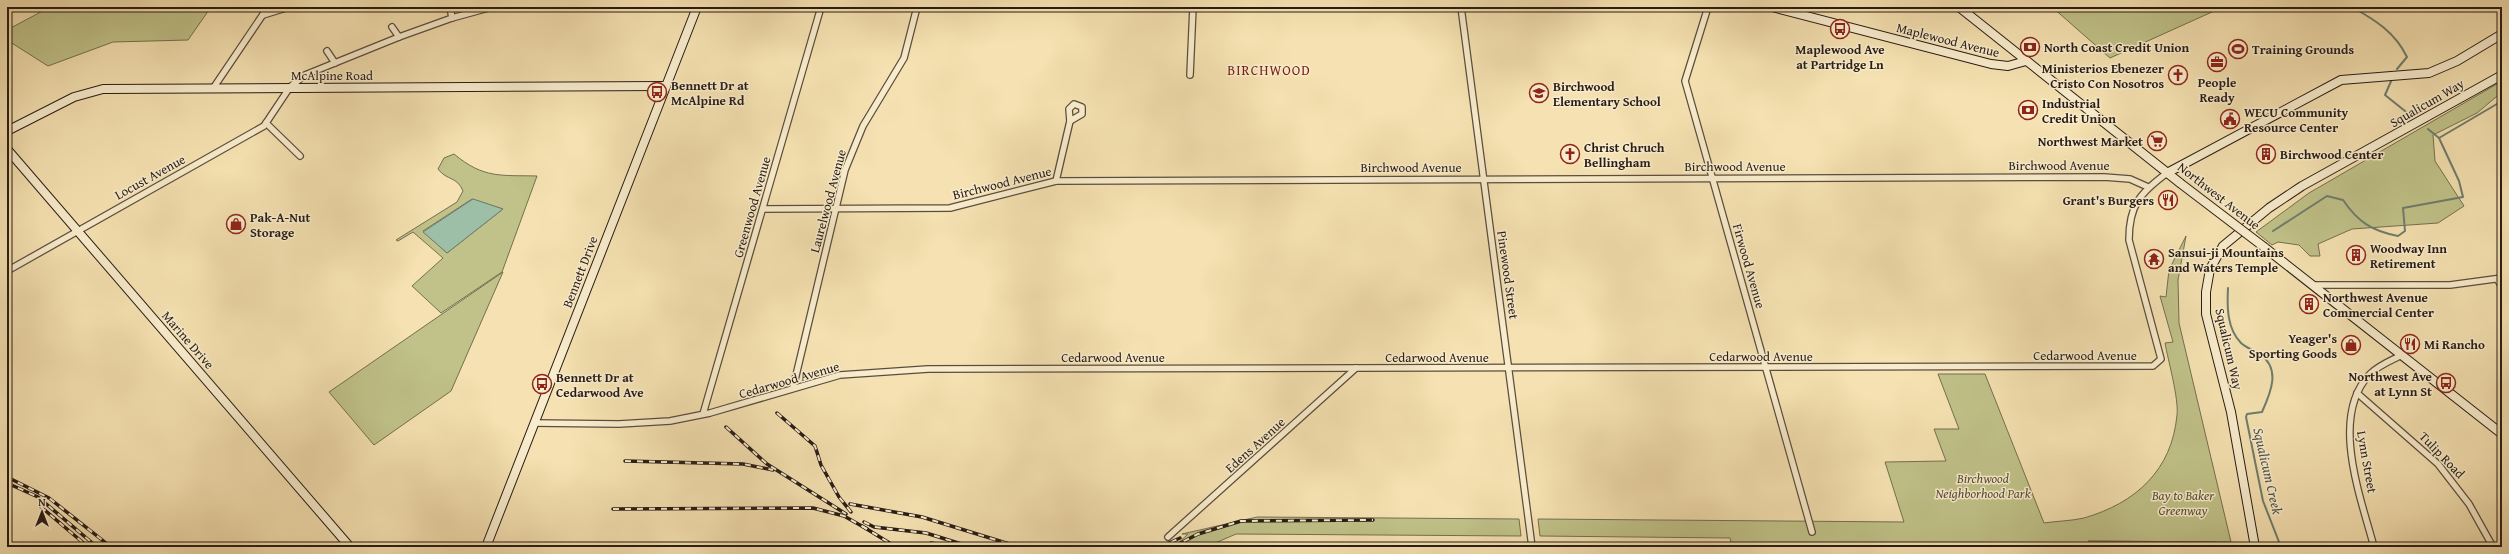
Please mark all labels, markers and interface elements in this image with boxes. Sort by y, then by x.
bus stop icon: Maplewood Ave at Partridge Ln [1829,18,1851,40]
street label: Maplewood Avenue [1894,18,2002,62]
bank icon: North Coast Credit Union [2019,36,2041,58]
place label: North Coast Credit Union [2044,38,2190,57]
sports icon: Training Grounds [2227,38,2249,60]
place label: Maplewood Ave at Partridge Ln [1795,40,1885,74]
place label: Training Grounds [2252,40,2355,59]
office icon: People Ready [2206,51,2228,73]
place label: Ministerios Ebenezer Cristo Con Nosotros [2042,59,2164,93]
district label: BIRCHWOOD [1227,60,1311,80]
church icon: Ministerios Ebenezer Cristo Con Nosotros [2167,64,2189,86]
street label: McAlpine Road [291,66,373,85]
place label: People Ready [2198,73,2236,107]
street label: Squalicum Way [2386,74,2468,132]
place label: Bennett Dr at McAlpine Rd [671,76,749,110]
place label: Birchwood Elementary School [1553,77,1661,111]
bus stop icon: Bennett Dr at McAlpine Rd [646,81,668,103]
school or university icon: Birchwood Elementary School [1528,82,1550,104]
place label: Industrial Credit Union [2042,94,2116,128]
bank icon: Industrial Credit Union [2017,99,2039,121]
place label: WECU Community Resource Center [2244,103,2349,137]
public building icon: WECU Community Resource Center [2219,108,2241,130]
supermarket icon: Northwest Market [2146,130,2168,152]
place label: Northwest Market [2038,132,2143,151]
place label: Christ Chruch Bellingham [1584,138,1665,172]
church icon: Christ Chruch Bellingham [1559,143,1581,165]
building icon: Birchwood Center [2255,143,2277,165]
place label: Birchwood Center [2280,145,2383,164]
street label: Laurelwood Avenue [805,147,851,255]
street label: Locust Avenue [111,150,189,204]
street label: Greenwood Avenue [728,154,776,260]
street label: Birchwood Avenue [2008,156,2110,175]
street label: Birchwood Avenue [1684,157,1786,176]
street label: Birchwood Avenue [1360,158,1462,177]
street label: Northwest Avenue [2174,158,2264,234]
street label: Birchwood Avenue [951,162,1053,204]
restaurant icon: Grant's Burgers [2157,189,2179,211]
place label: Grant's Burgers [2063,191,2154,210]
place label: Pak-A-Nut Storage [250,208,310,242]
shop icon: Pak-A-Nut Storage [225,213,247,235]
street label: Firwood Avenue [1728,221,1770,311]
street label: Pinewood Street [1492,230,1524,321]
street label: Bennett Drive [558,233,602,311]
place label: Woodway Inn Retirement [2370,239,2447,273]
place label: Sansui-ji Mountains and Waters Temple [2168,243,2284,277]
building icon: Woodway Inn Retirement [2345,244,2367,266]
temple icon: Sansui-ji Mountains and Waters Temple [2143,248,2165,270]
place label: Northwest Avenue Commercial Center [2323,288,2434,322]
building icon: Northwest Avenue Commercial Center [2298,293,2320,315]
street label: Squalicum Way [2210,306,2248,392]
street label: Marine Drive [157,307,219,373]
place label: Yeager's Sporting Goods [2249,329,2337,363]
restaurant icon: Mi Rancho [2399,333,2421,355]
shop icon: Yeager's Sporting Goods [2340,334,2362,356]
place label: Mi Rancho [2424,335,2485,354]
street label: Cedarwood Avenue [2033,346,2137,365]
street label: Cedarwood Avenue [1709,347,1813,366]
street label: Cedarwood Avenue [1061,348,1165,367]
street label: Cedarwood Avenue [1385,348,1489,367]
street label: Cedarwood Avenue [737,357,841,403]
place label: Northwest Ave at Lynn St [2349,367,2432,401]
place label: Bennett Dr at Cedarwood Ave [556,368,644,402]
bus stop icon: Northwest Ave at Lynn St [2435,372,2457,394]
bus stop icon: Bennett Dr at Cedarwood Ave [531,373,553,395]
street label: Edens Avenue [1221,413,1289,477]
water label: Squalicum Creek [2248,426,2288,517]
street label: Tulip Road [2415,427,2469,483]
street label: Lynn Street [2352,429,2382,495]
park label: Birchwood Neighborhood Park [1935,469,2031,503]
park label: Bay to Baker Greenway [2151,486,2215,520]
north arrow [22,492,62,532]
text: N [38,494,46,510]

